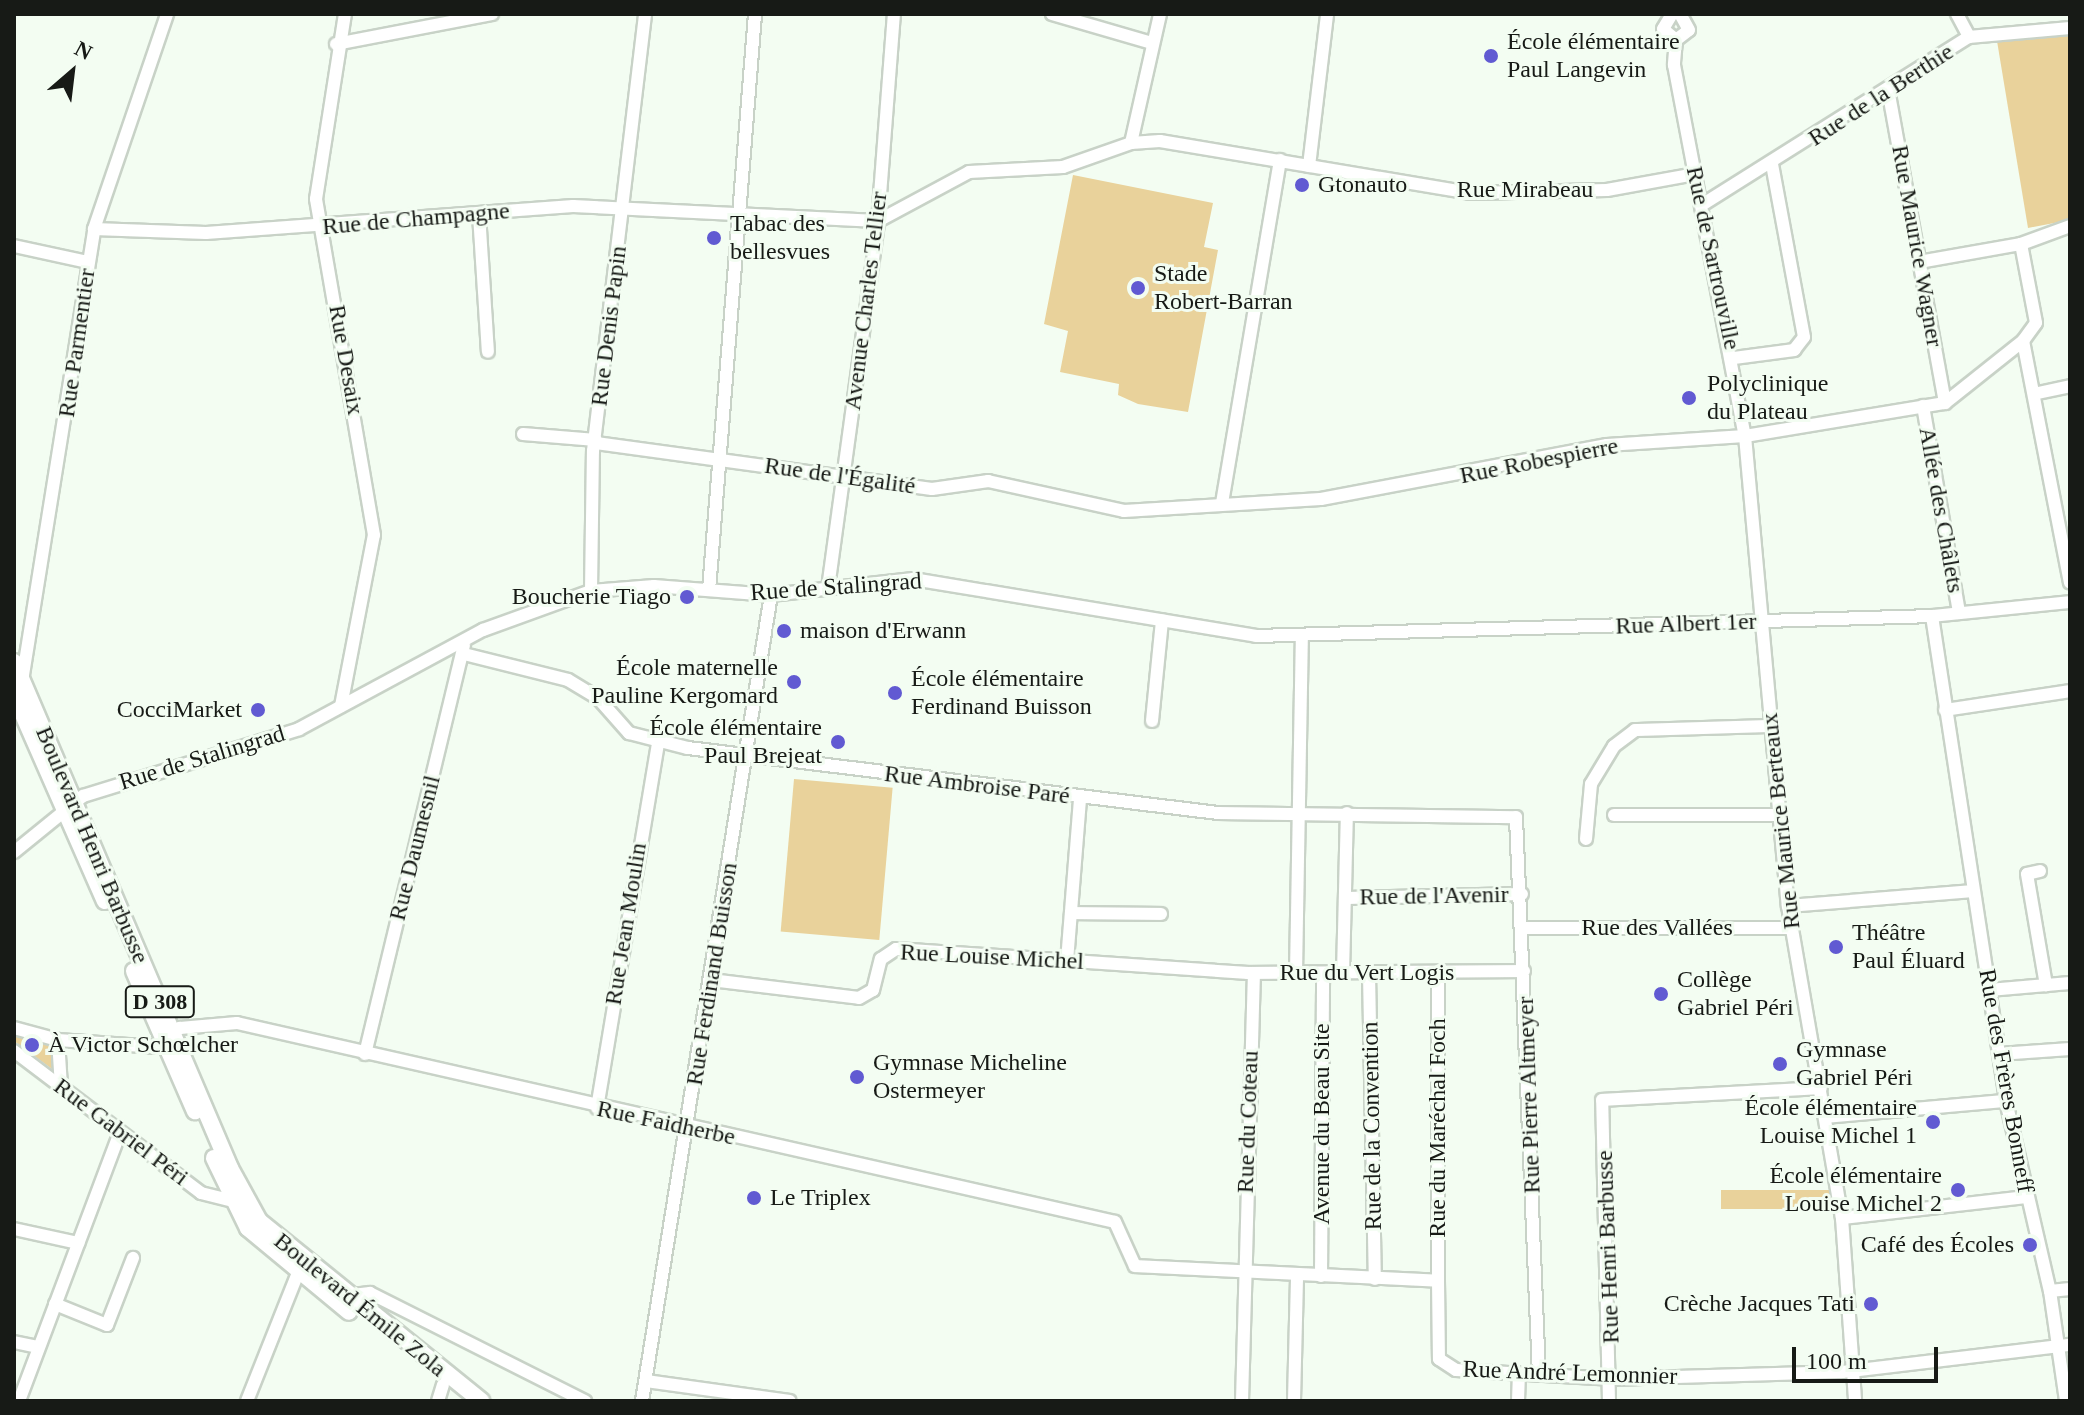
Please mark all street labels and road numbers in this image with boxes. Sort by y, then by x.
street label: Rue de la Berthie [1803,37,1959,153]
street label: Rue Maurice Wagner [1885,143,1949,349]
street label: Rue de Sartrouville [1680,164,1746,352]
street label: Rue Mirabeau [1457,176,1593,204]
street label: Avenue Charles Tellier [838,190,894,412]
street label: Rue de Champagne [321,196,511,242]
street label: Rue Denis Papin [585,244,633,408]
street label: Rue Parmentier [52,267,102,419]
street label: Rue Desaix [322,303,370,417]
street label: Allée des Châlets [1912,425,1970,595]
street label: Rue Robespierre [1457,432,1621,490]
street label: Rue de l'Égalité [763,451,917,501]
street label: Rue de Stalingrad [749,567,923,607]
street label: Rue Albert 1er [1614,607,1758,641]
street label: Rue Maurice Berteaux [1755,711,1807,931]
street label: Rue de Stalingrad [116,719,288,797]
street label: Boulevard Henri Barbusse [29,722,155,968]
street label: Rue Ambroise Paré [882,759,1072,811]
street label: Rue Daumesnil [383,772,447,924]
street label: Rue Jean Moulin [599,841,653,1007]
street label: Rue Ferdinand Buisson [680,860,744,1088]
street label: Rue de l'Avenir [1359,880,1509,912]
street label: Rue des Vallées [1581,914,1733,942]
street label: Rue Louise Michel [899,938,1085,976]
street label: Rue du Vert Logis [1279,959,1455,987]
street label: Rue des Frères Bonneff [1972,967,2040,1195]
road number: D 308 [124,984,196,1020]
street label: Rue Pierre Altmeyer [1511,995,1547,1195]
street label: Rue du Maréchal Foch [1424,1018,1452,1238]
street label: Rue de la Convention [1356,1021,1388,1231]
street label: Avenue du Beau Site [1308,1023,1336,1225]
street label: Rue du Coteau [1231,1050,1265,1194]
street label: Rue Gabriel Péri [48,1072,194,1192]
street label: Rue Faidherbe [594,1094,738,1152]
street label: Rue Henri Barbusse [1590,1150,1626,1344]
street label: Boulevard Émile Zola [268,1227,452,1383]
street label: Rue André Lemonnier [1462,1355,1678,1391]

